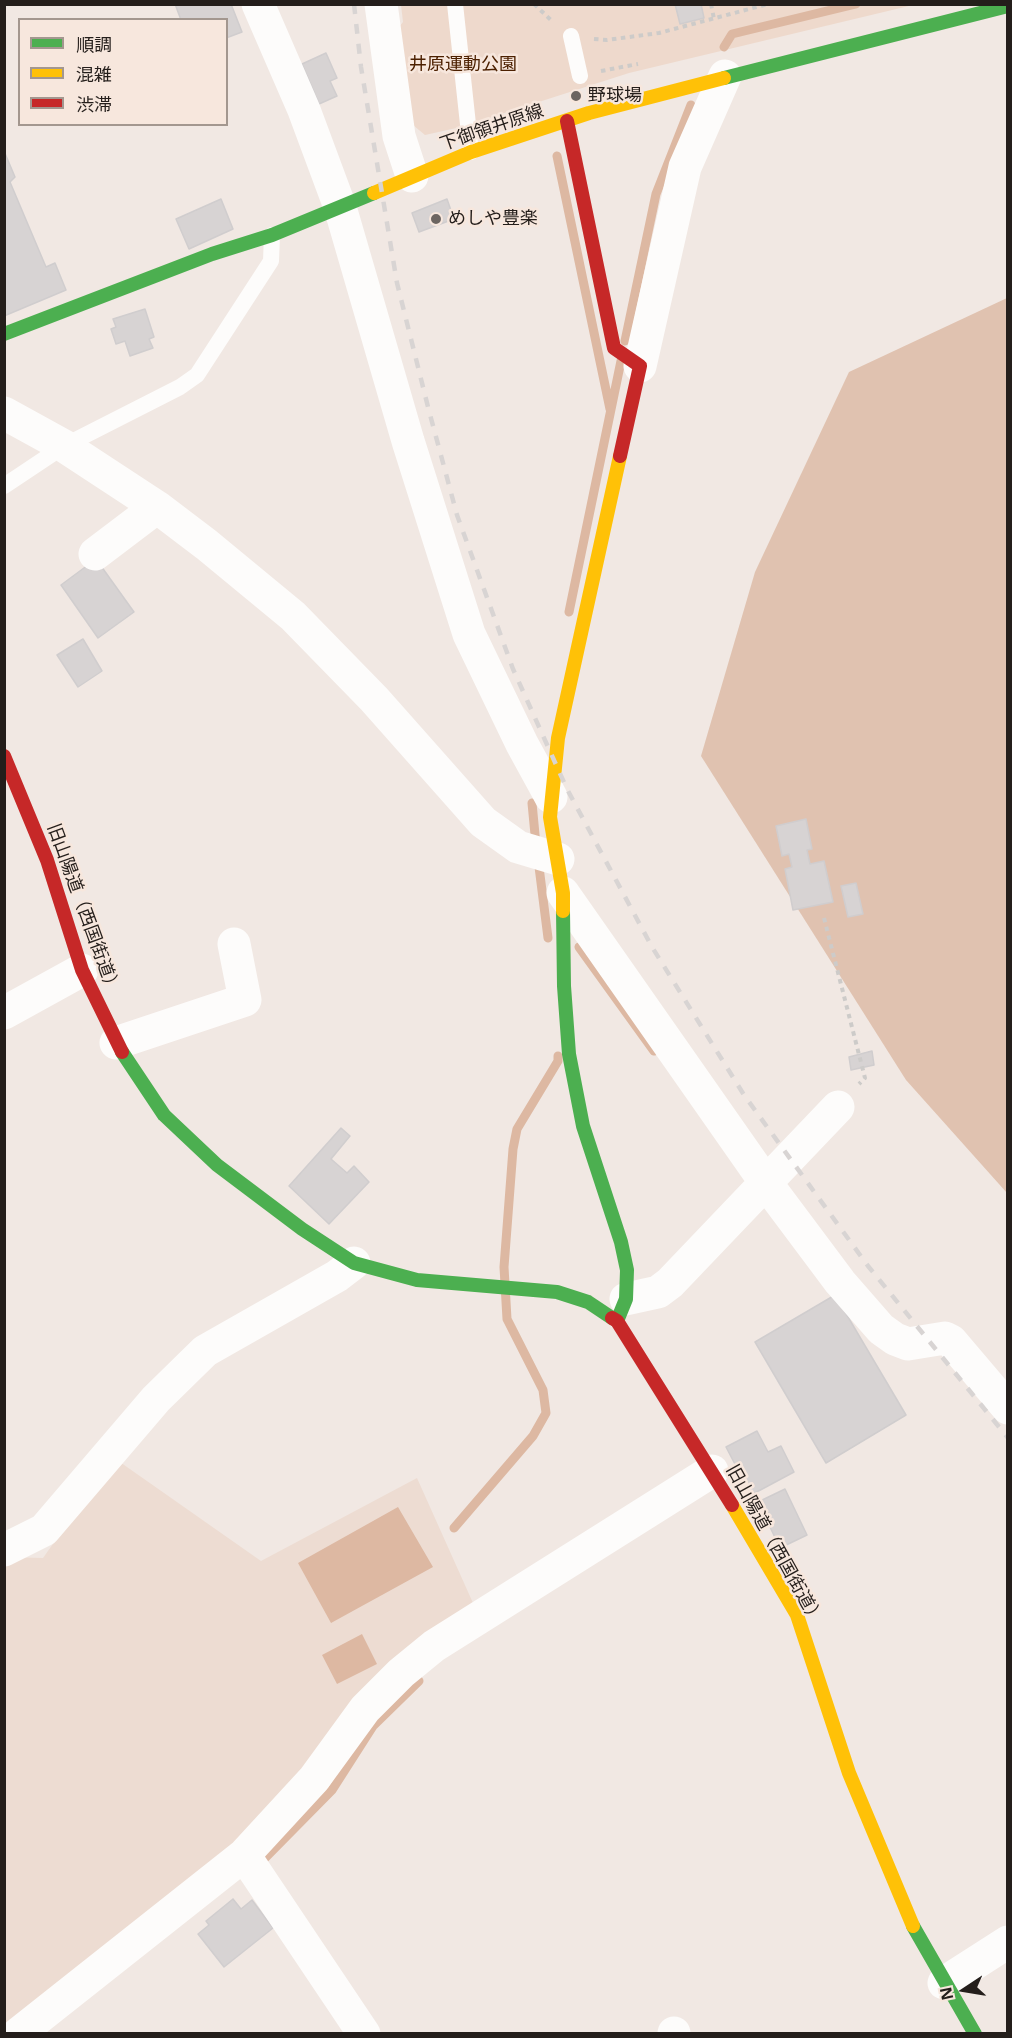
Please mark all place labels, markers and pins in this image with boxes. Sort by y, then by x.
place label: 野球場 [588,85,642,107]
marker: 野球場 [569,89,583,103]
place label: めしや豊楽 [448,208,538,230]
marker: めしや豊楽 [429,212,443,226]

